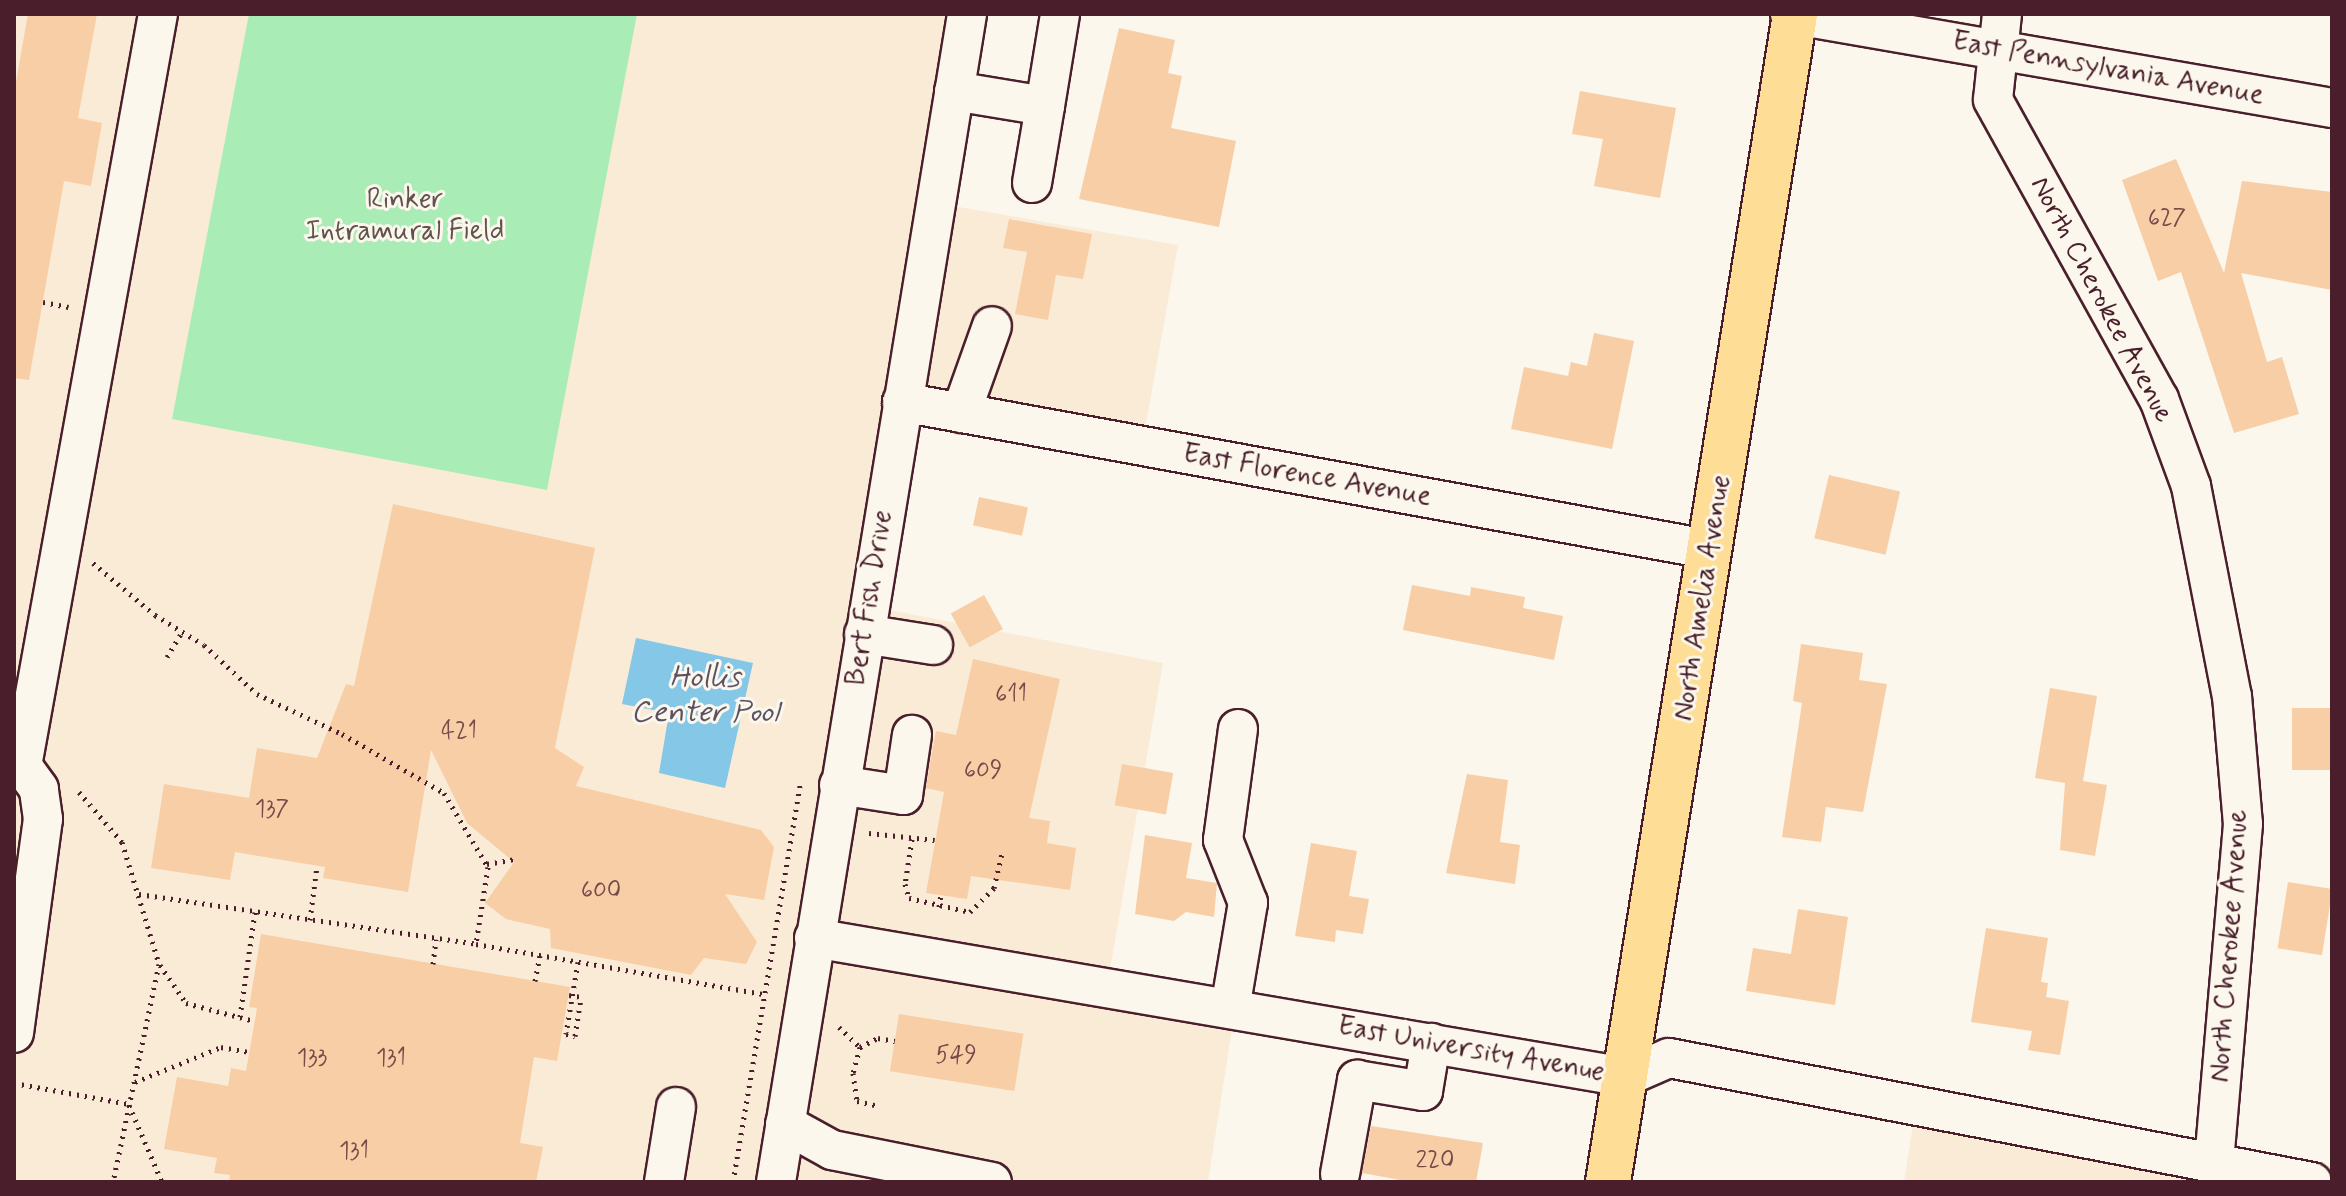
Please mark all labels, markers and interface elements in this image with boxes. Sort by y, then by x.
street label: East Pennsylvania Avenue [1950,25,2266,113]
street label: North Cherokee Avenue [2021,169,2181,431]
park label: Rinker Intramural Field [306,183,504,249]
house number: 627 [2148,205,2186,233]
street label: East Florence Avenue [1180,438,1434,514]
street label: North Amelia Avenue [1667,471,1739,725]
street label: Bert Fish Drive [840,508,900,688]
water label: Hollis Center Pool [632,660,778,730]
house number: 611 [995,681,1027,709]
house number: 421 [441,718,477,746]
house number: 609 [964,757,1002,785]
house number: 137 [255,796,289,824]
street label: North Cherokee Avenue [2204,806,2256,1086]
house number: 600 [581,877,621,905]
street label: East University Avenue [1333,1010,1609,1090]
house number: 549 [935,1042,977,1070]
house number: 133 [297,1045,327,1073]
house number: 131 [376,1045,406,1073]
house number: 131 [339,1138,369,1166]
house number: 220 [1416,1147,1454,1175]

